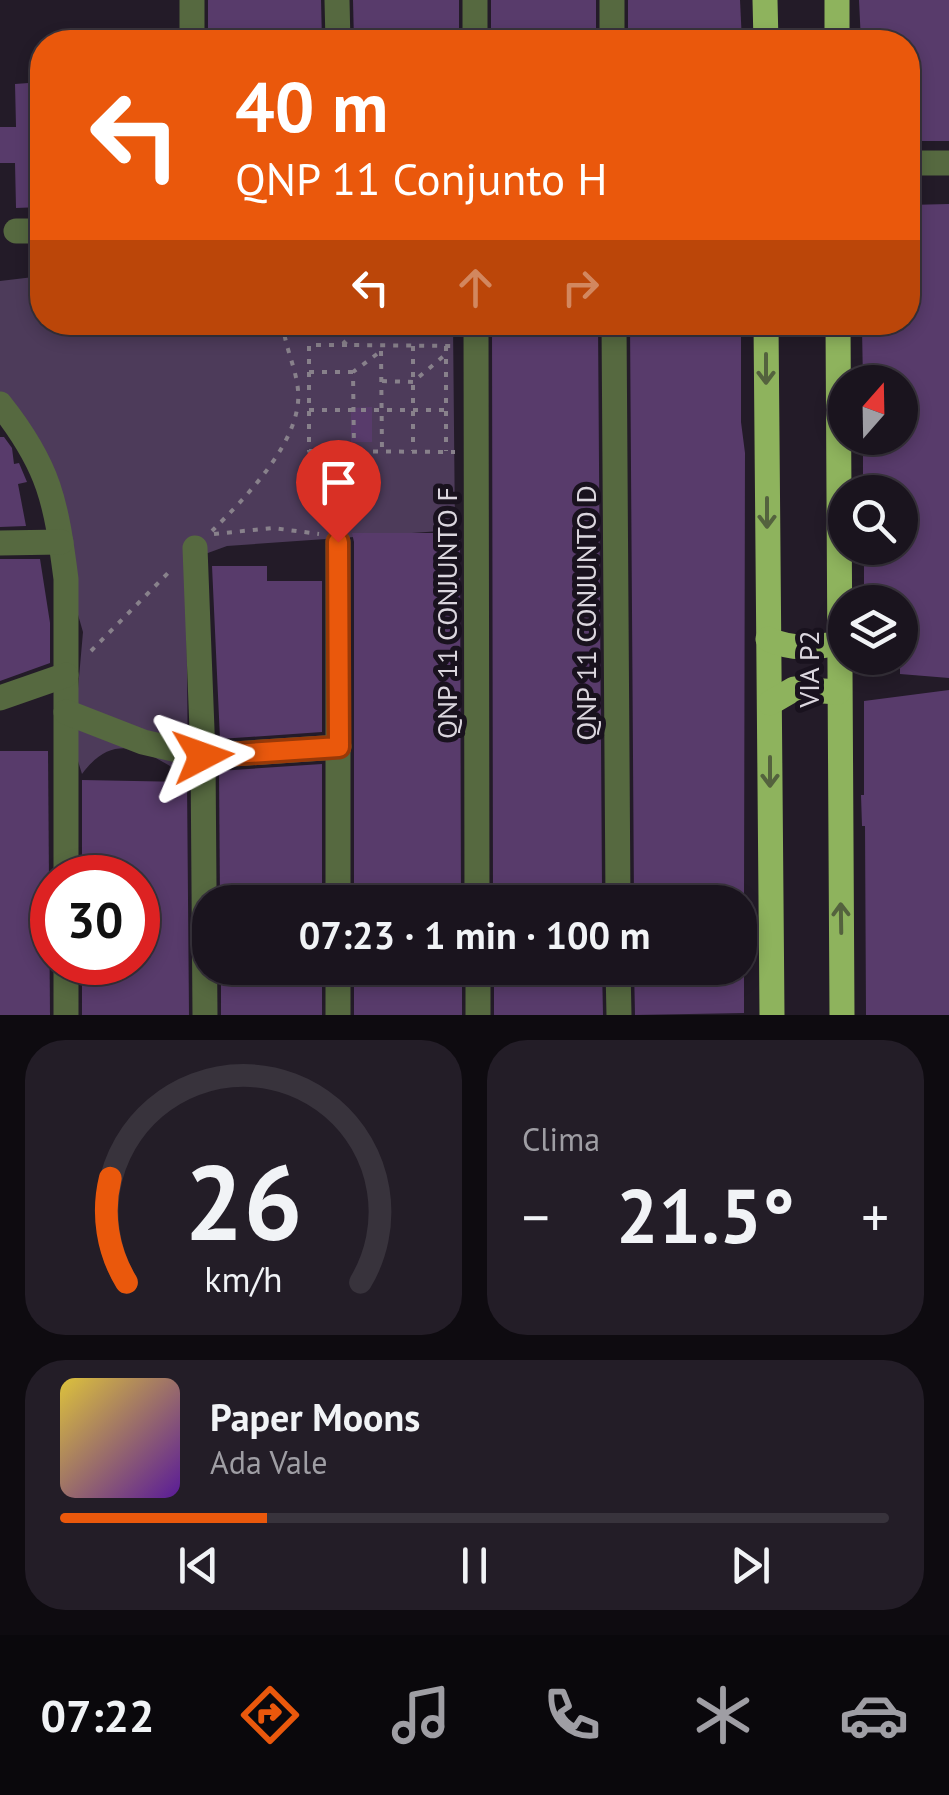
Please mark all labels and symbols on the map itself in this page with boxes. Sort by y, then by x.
one-way arrow [756,352,776,384]
north arrow [828,365,918,455]
pin [296,440,381,543]
street label: QNP 11 CONJUNTO D [567,485,604,741]
street label: QNP 11 CONJUNTO F [428,487,465,739]
one-way arrow [758,496,777,528]
street label: VIA P2 [790,630,827,709]
position arrow [151,704,255,808]
one-way arrow [760,754,780,787]
speed limit sign: 30 [30,855,160,985]
one-way arrow [832,902,850,934]

